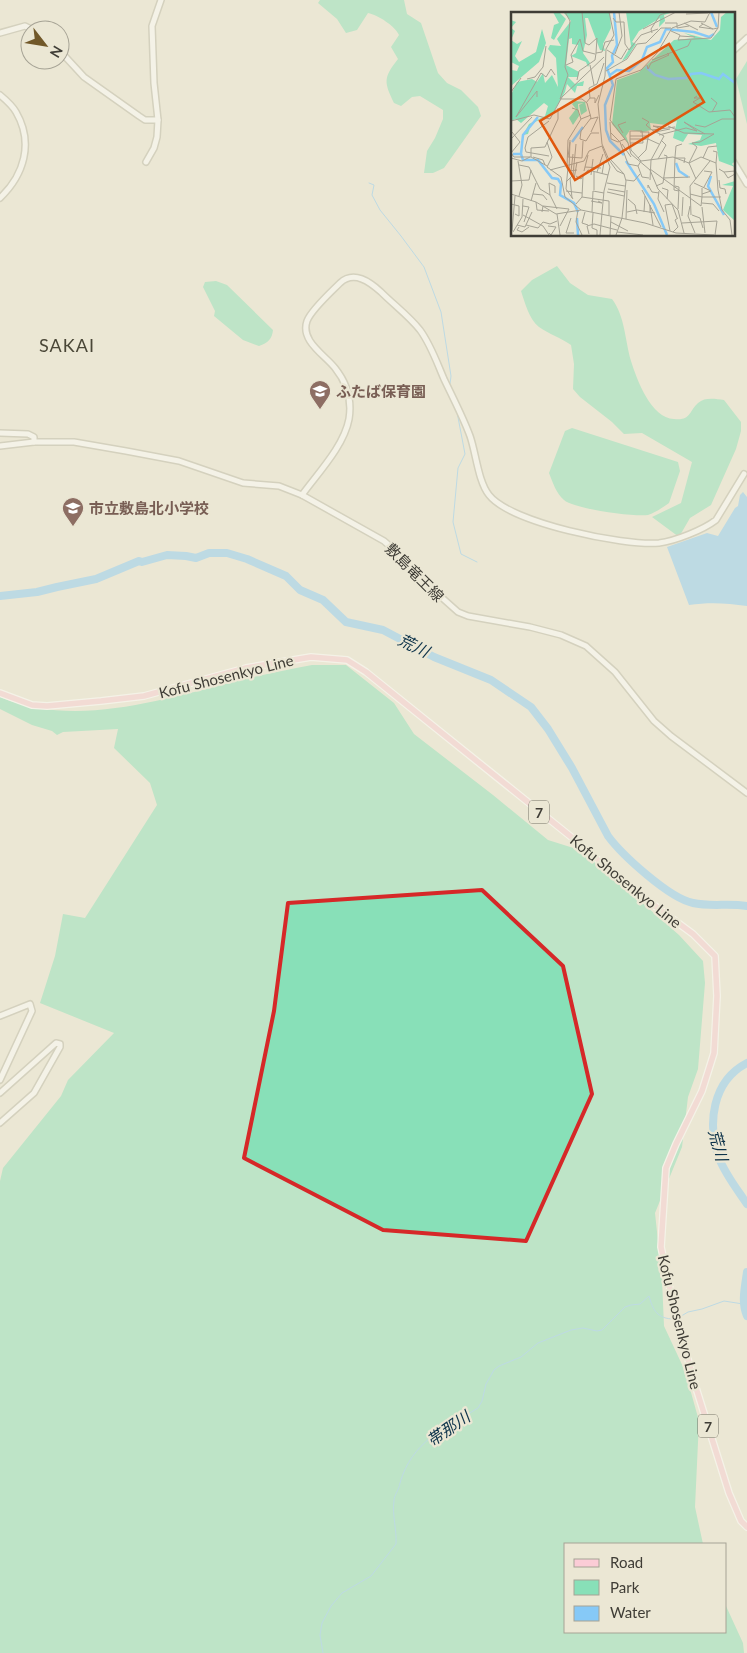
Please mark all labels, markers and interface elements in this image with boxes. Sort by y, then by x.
inset map [511,12,734,236]
north arrow [20,20,70,70]
text: N [47,43,67,61]
district label: SAKAI [39,334,95,356]
school or university icon: ふたば保育園 [308,379,332,410]
place label: ふたば保育園 [336,382,426,400]
school or university icon: 市立敷島北小学校 [61,496,85,527]
place label: 市立敷島北小学校 [89,499,209,517]
street label: 敷島竜王線 [382,539,448,605]
water label: 荒川 [395,629,434,661]
street label: Kofu Shosenkyo Line [157,651,295,701]
road number: 7 [529,800,549,824]
street label: Kofu Shosenkyo Line [567,831,685,931]
water label: 荒川 [706,1127,733,1165]
street label: Kofu Shosenkyo Line [655,1253,705,1391]
water label: 帯那川 [423,1405,475,1450]
road number: 7 [698,1414,718,1438]
legend [564,1543,727,1633]
text: Road [610,1553,643,1571]
text: Park [610,1578,640,1596]
text: Water [610,1603,651,1621]

